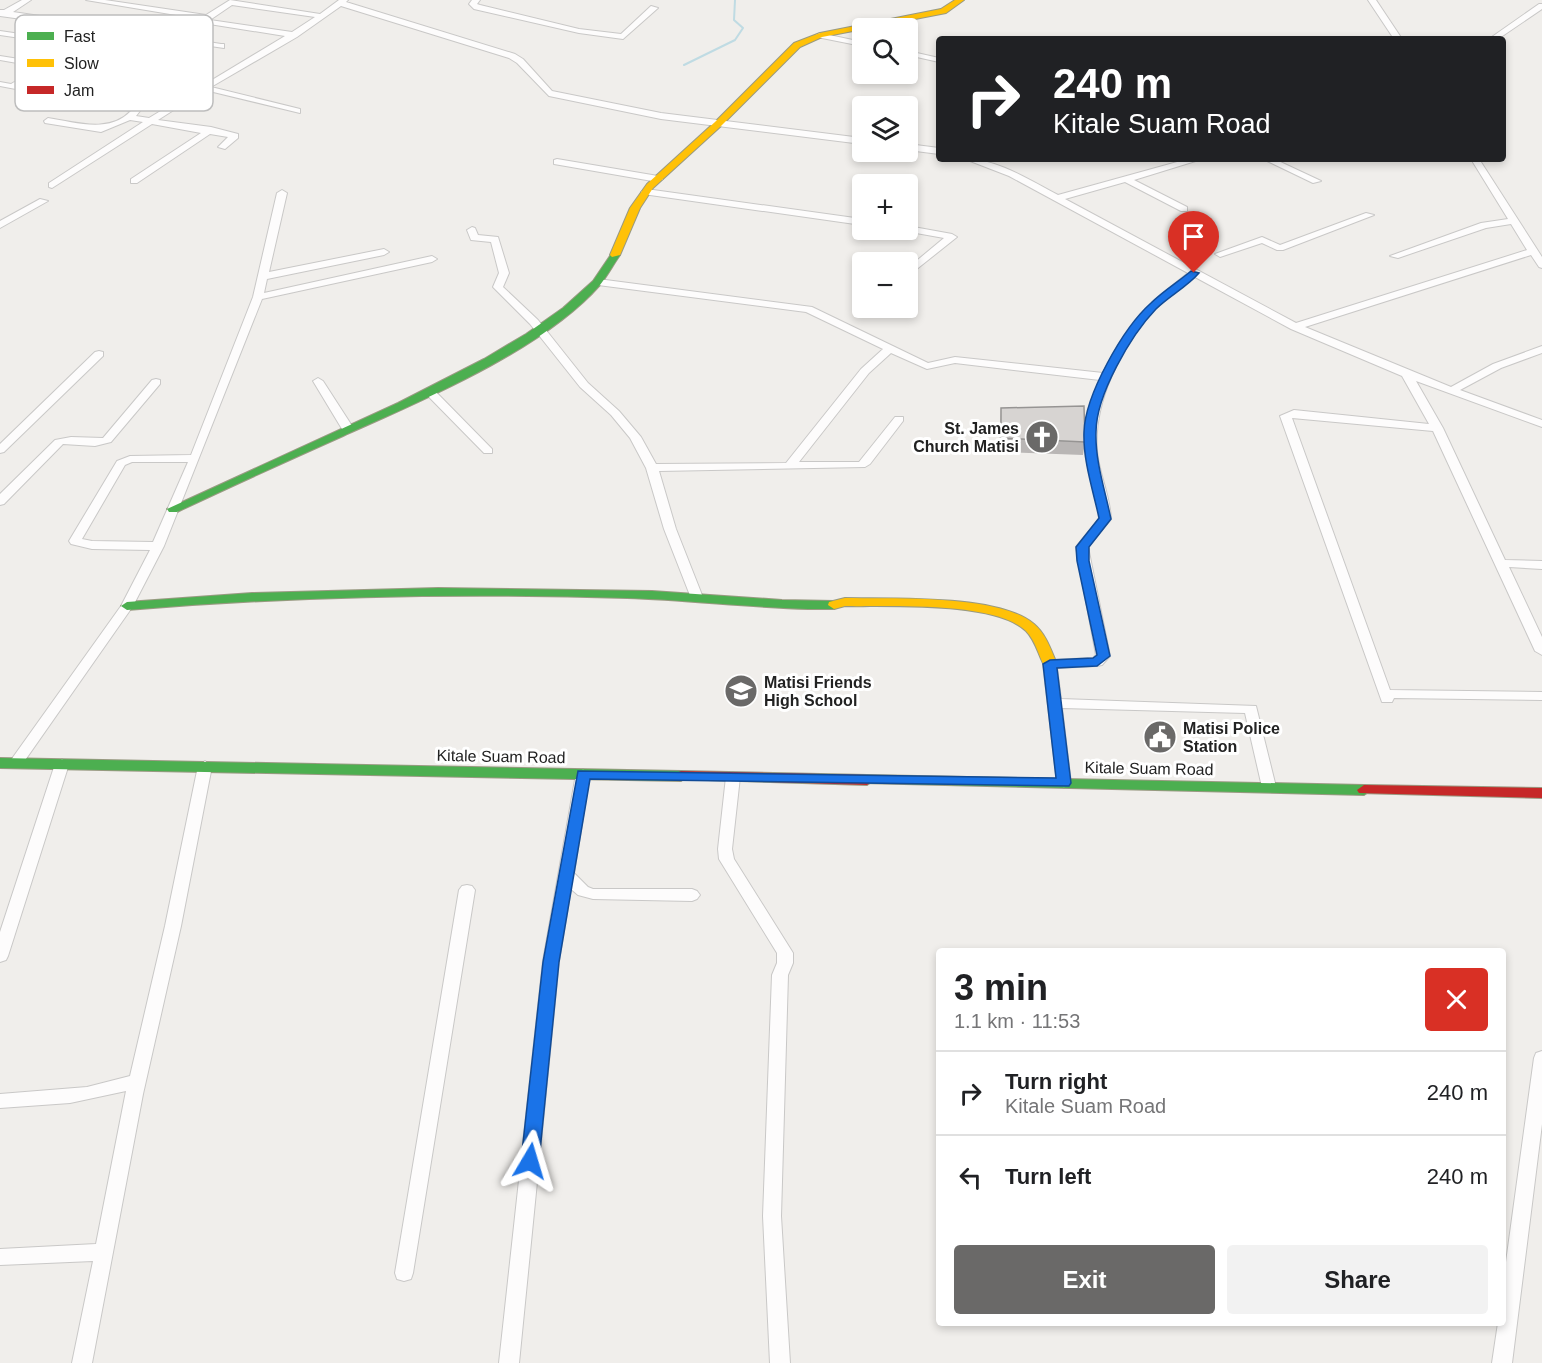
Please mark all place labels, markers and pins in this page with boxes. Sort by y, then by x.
pin [1168,211,1219,273]
church icon: St. James Church Matisi [1024,419,1060,455]
place label: St. James Church Matisi [913,420,1019,455]
school or university icon: Matisi Friends High School [723,673,759,709]
place label: Matisi Friends High School [764,674,872,709]
public building icon: Matisi Police Station [1142,719,1178,755]
place label: Matisi Police Station [1183,720,1280,755]

